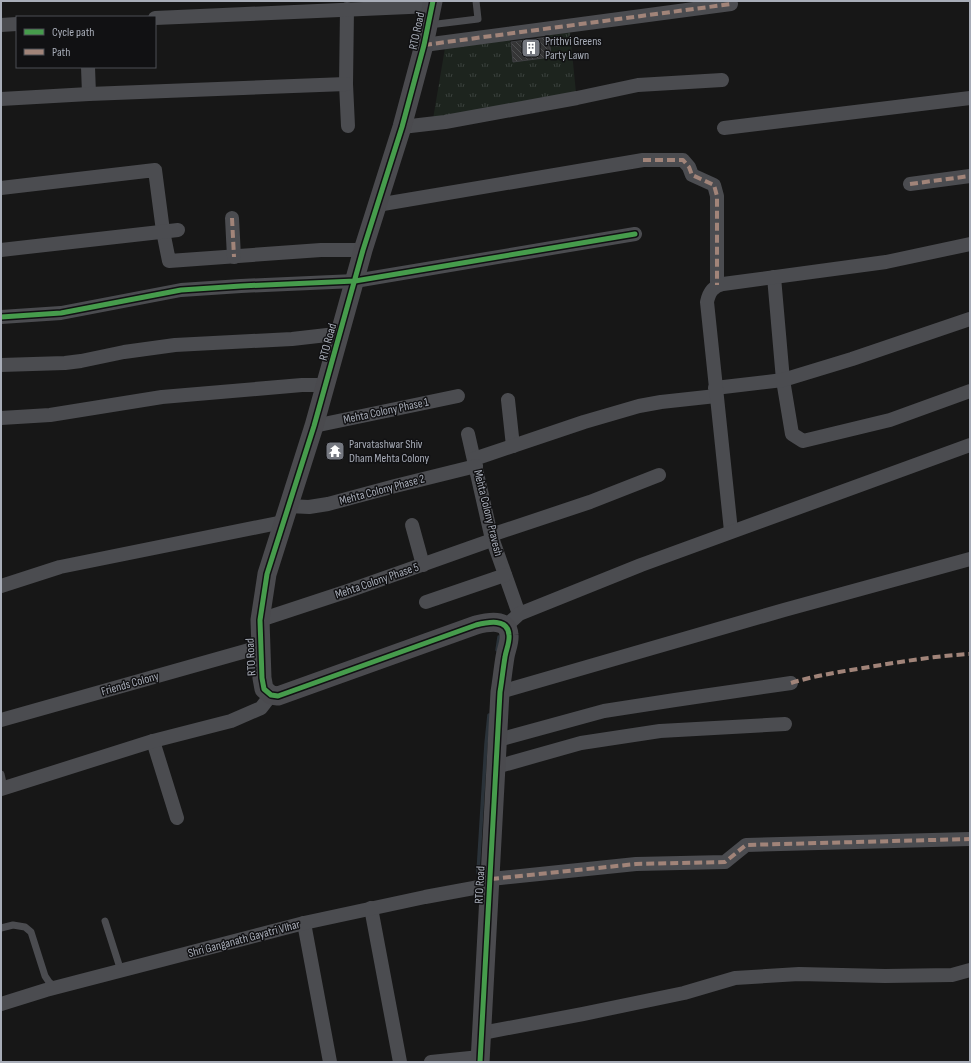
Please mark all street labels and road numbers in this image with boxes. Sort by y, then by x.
street label: RTO Road [406,11,428,51]
street label: RTO Road [316,322,340,362]
street label: Mehta Colony Phase 1 [342,394,431,427]
street label: Mehta Colony Pravesh [470,468,506,558]
street label: Mehta Colony Phase 2 [338,471,426,509]
street label: Mehta Colony Phase 5 [333,560,421,602]
street label: RTO Road [243,638,259,676]
street label: Friends Colony [100,669,161,699]
street label: RTO Road [472,866,488,904]
street label: Shri Ganganath Gayatri VIhar [186,917,302,961]

